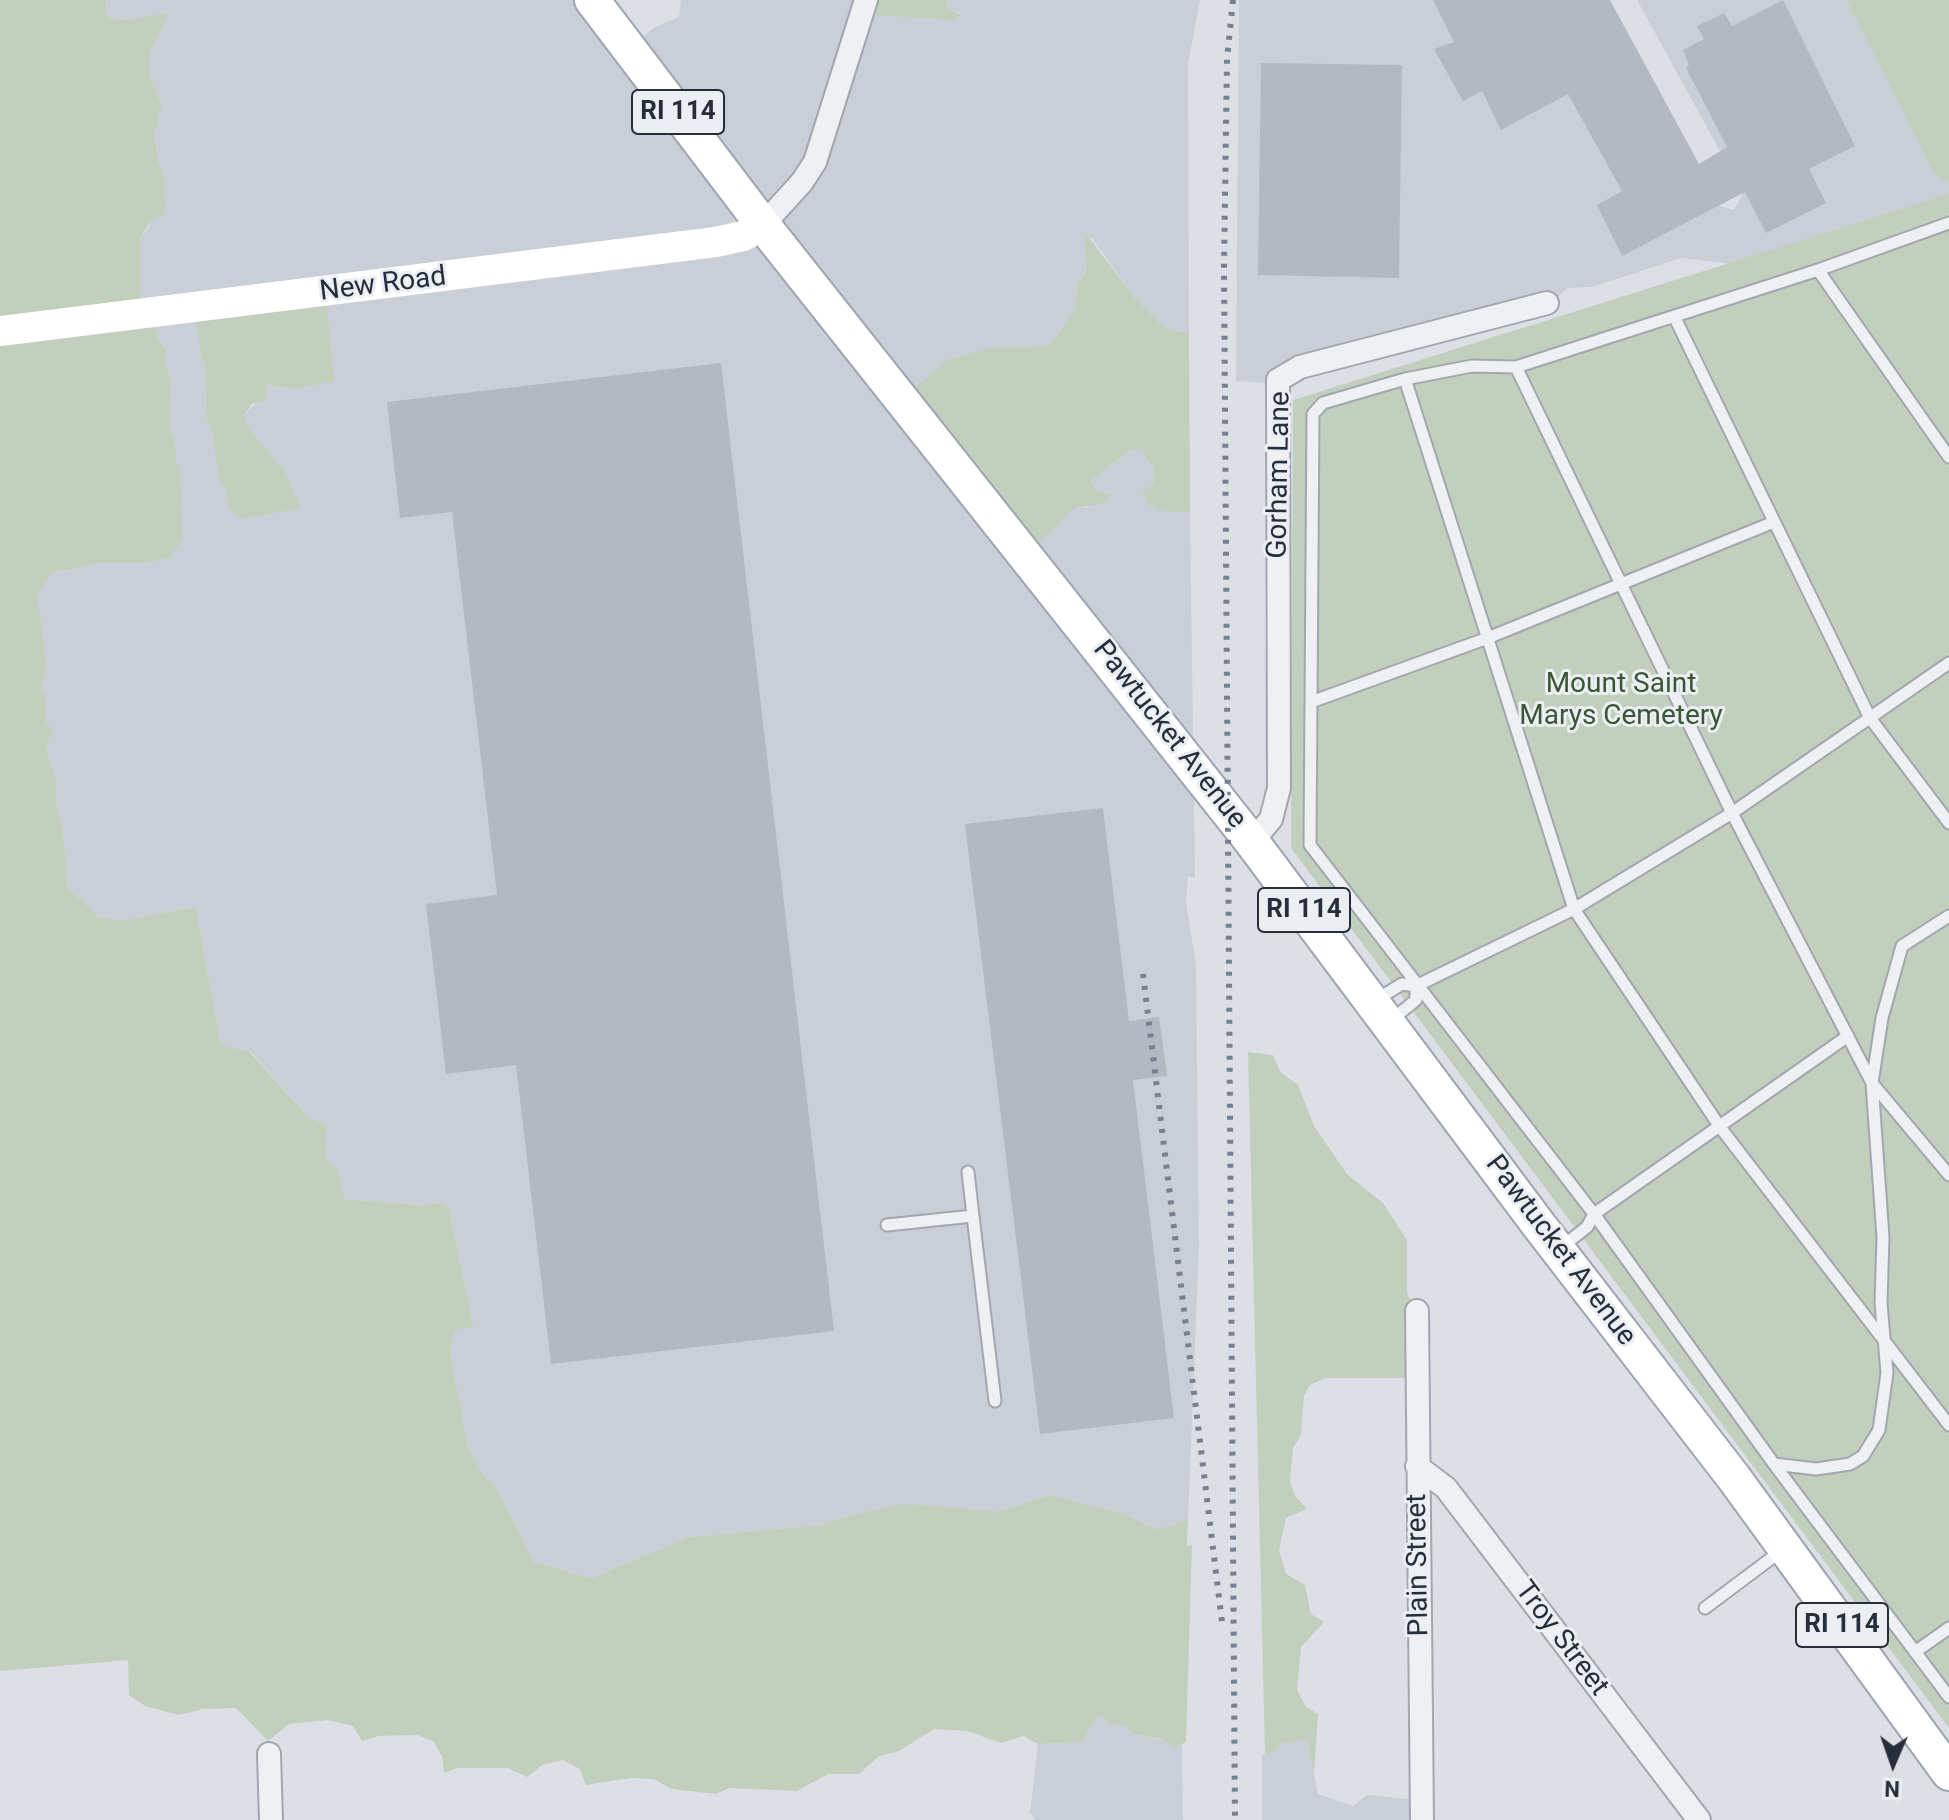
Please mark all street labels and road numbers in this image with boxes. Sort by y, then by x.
road number: RI 114 [632,90,724,134]
street label: New Road [318,261,448,309]
street label: Gorham Lane [1262,391,1298,559]
street label: Pawtucket Avenue [1085,634,1253,836]
road number: RI 114 [1258,888,1350,932]
street label: Pawtucket Avenue [1478,1149,1642,1353]
street label: Plain Street [1401,1493,1437,1637]
street label: Troy Street [1507,1575,1615,1703]
road number: RI 114 [1796,1603,1888,1647]

